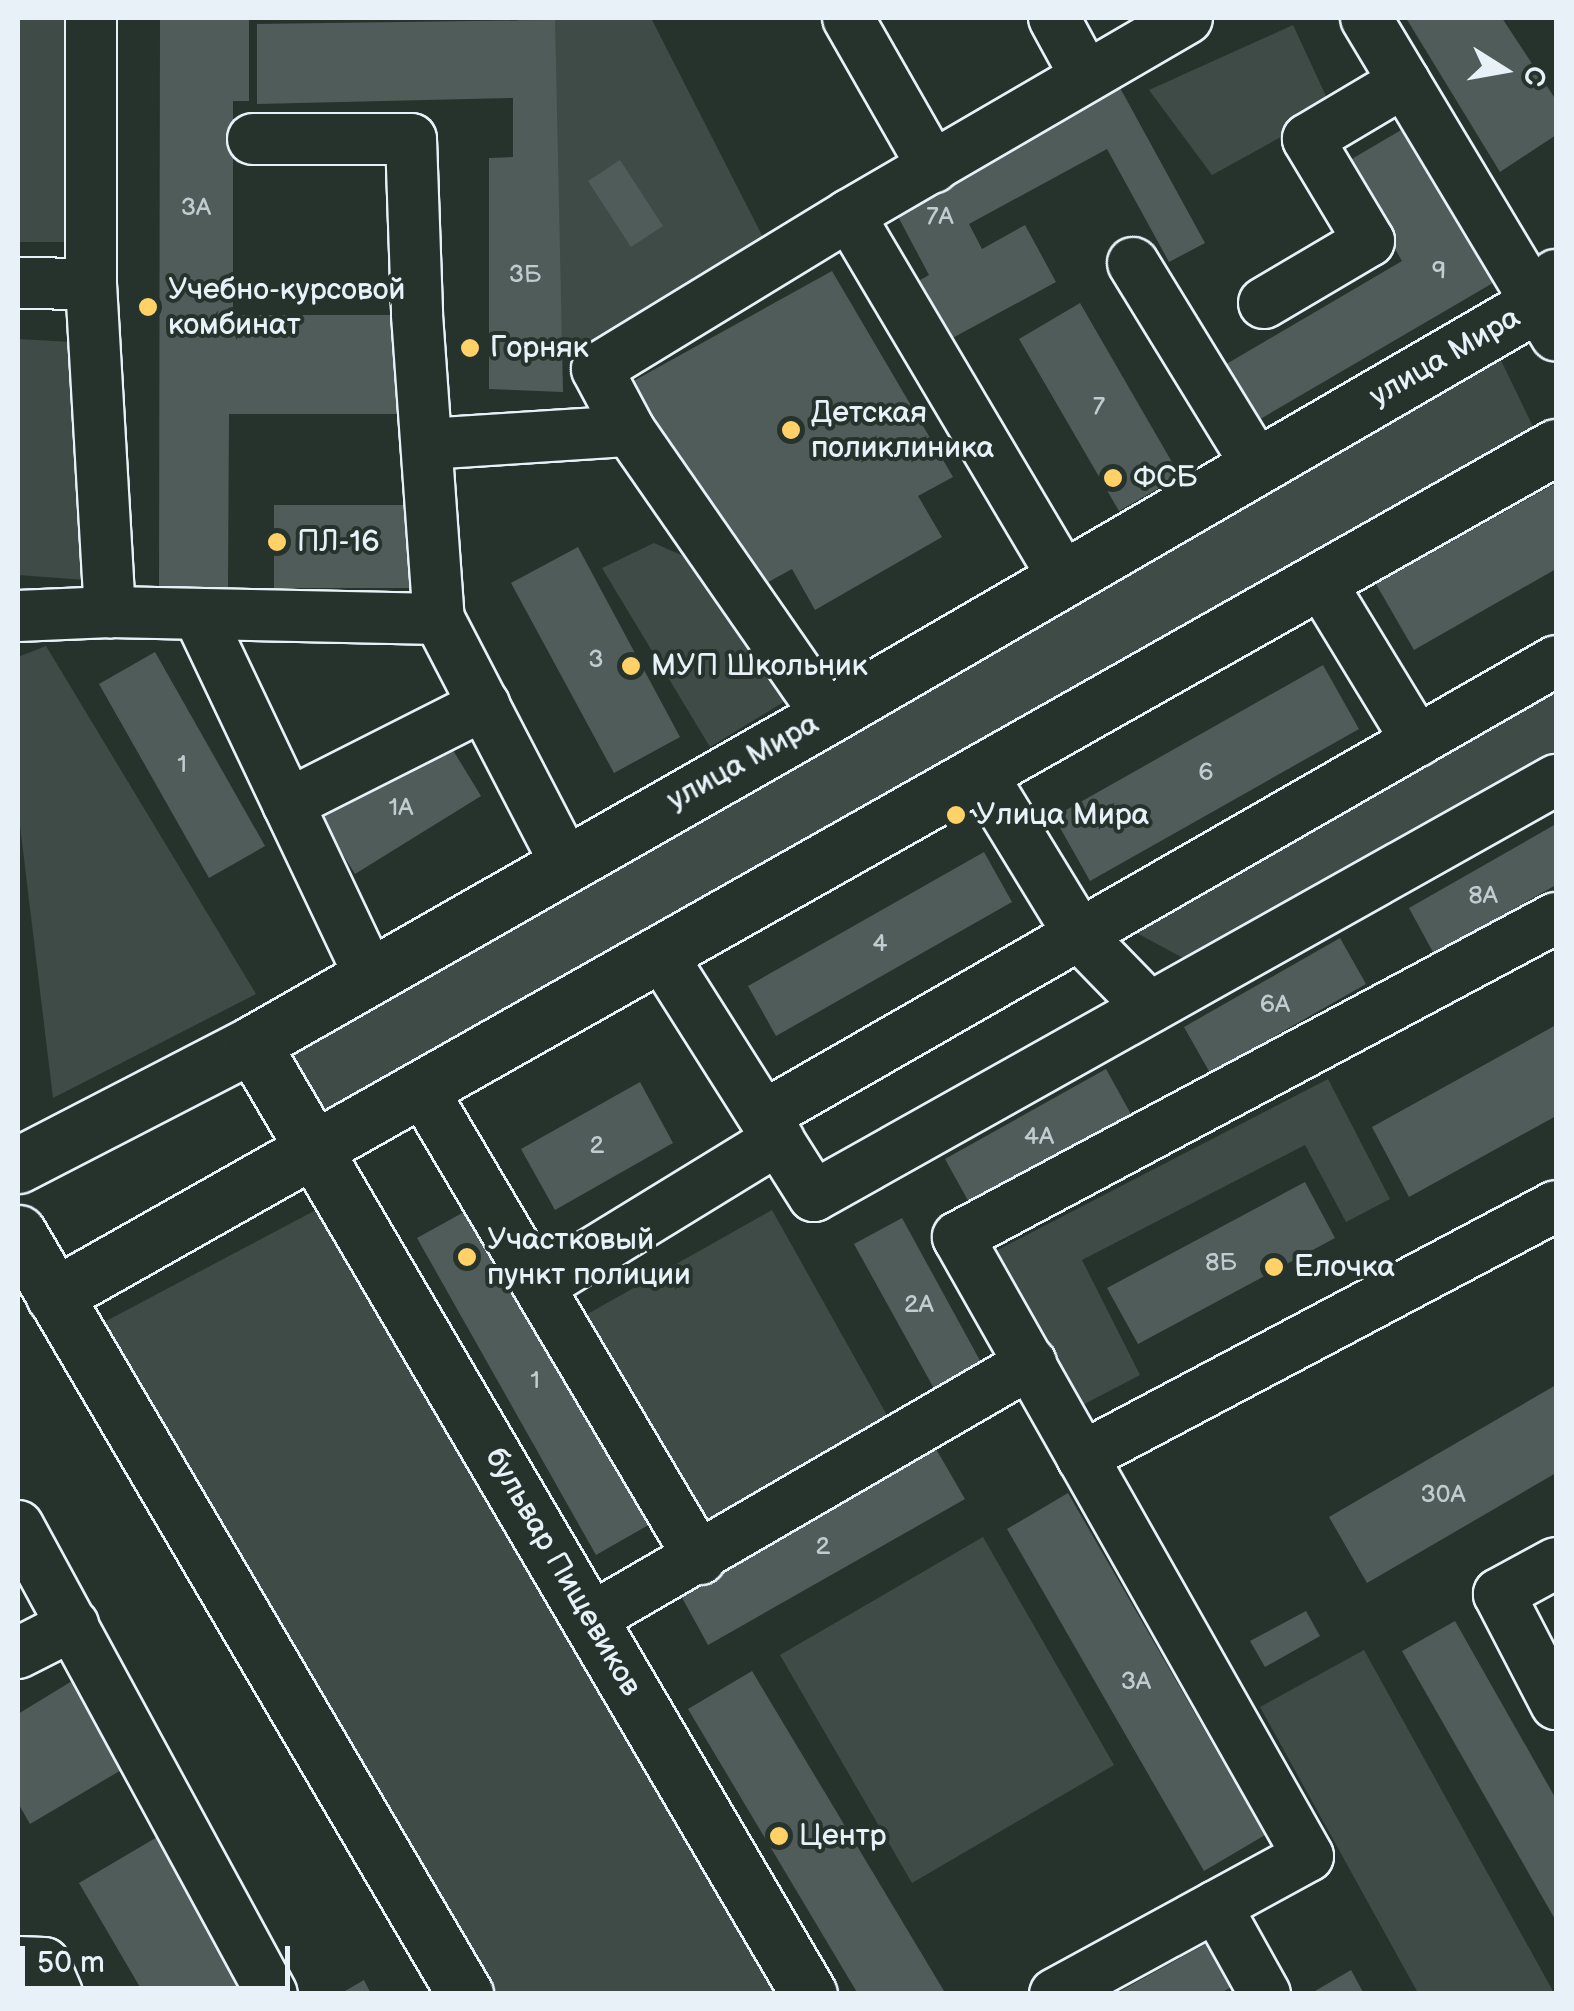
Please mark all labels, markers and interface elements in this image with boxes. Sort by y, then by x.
north arrow [1454,20,1554,120]
text: С [1516,63,1552,89]
house number: 3А [181,193,211,223]
house number: 7А [926,202,954,232]
house number: 9 [1432,256,1446,286]
house number: 3Б [509,260,541,290]
place label: Учебно-курсовой комбинат [168,272,405,342]
marker: Учебно-курсовой комбинат [137,296,159,318]
street label: улица Мира [1363,300,1527,414]
place label: Горняк [490,330,589,366]
marker: Горняк [459,337,481,359]
house number: 7 [1093,392,1105,422]
place label: Детская поликлиника [811,395,994,466]
marker: Детская поликлиника [780,419,802,441]
place label: ФСБ [1133,460,1197,496]
marker: ФСБ [1102,467,1124,489]
place label: ПЛ-16 [297,524,379,560]
marker: ПЛ-16 [266,531,288,553]
house number: 3 [588,645,604,675]
place label: МУП Школьник [651,648,868,684]
marker: МУП Школьник [620,655,642,677]
street label: улица Мира [661,706,825,818]
house number: 1 [177,750,187,780]
house number: 6 [1198,758,1214,788]
house number: 1А [389,793,413,823]
place label: Улица Мира [976,797,1149,833]
marker: Улица Мира [945,804,967,826]
house number: 8А [1468,881,1498,911]
house number: 4 [872,929,888,959]
house number: 6А [1260,990,1290,1020]
house number: 4А [1024,1122,1054,1152]
house number: 2 [590,1131,604,1161]
place label: Участковый пункт полиции [487,1222,691,1292]
marker: Участковый пункт полиции [456,1246,478,1268]
house number: 8Б [1205,1248,1237,1278]
place label: Елочка [1294,1249,1395,1285]
marker: Елочка [1263,1256,1285,1278]
house number: 2А [904,1290,934,1320]
house number: 1 [530,1366,540,1396]
street label: бульвар Пищевиков [477,1442,649,1702]
house number: 30А [1420,1480,1466,1510]
house number: 2 [816,1532,830,1562]
house number: 3А [1121,1667,1151,1697]
place label: Центр [799,1818,887,1854]
marker: Центр [768,1825,790,1847]
scale bar [25,1926,295,1988]
text: 50 m [37,1945,105,1981]

